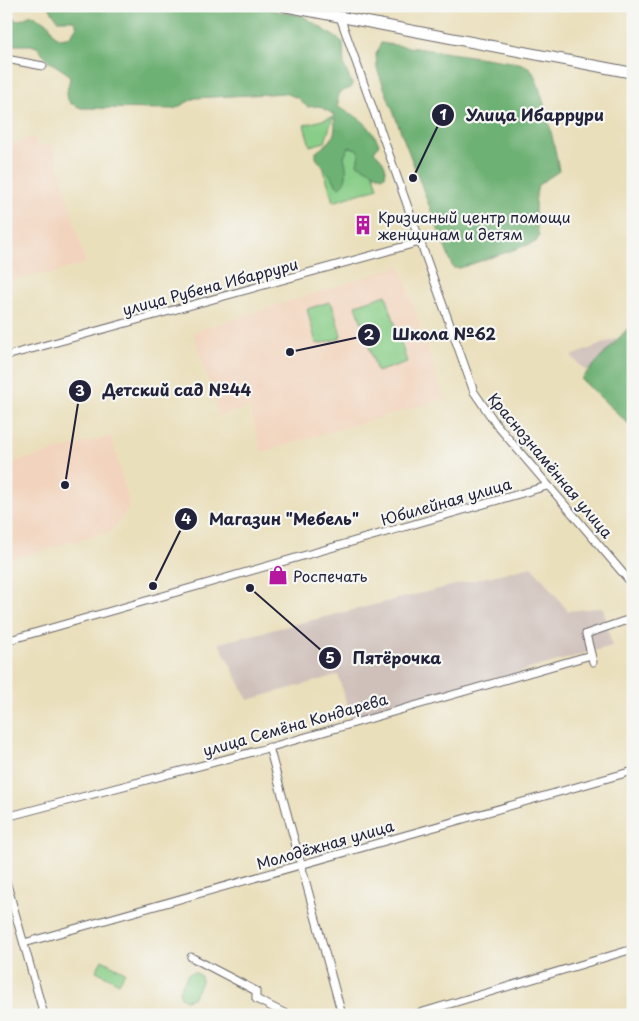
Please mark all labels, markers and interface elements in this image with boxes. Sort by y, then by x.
callout: Улица Ибаррури [431,99,614,130]
text: 1 [439,102,447,125]
text: Улица Ибаррури [465,102,604,126]
place label: Кризисный центр помощи женщинам и детям [377,205,571,245]
building icon: Кризисный центр помощи женщинам и детям [352,214,374,236]
street label: улица Рубена Ибаррури [120,251,300,321]
callout: Школа №62 [357,319,506,350]
text: Школа №62 [392,321,496,345]
text: 2 [364,322,375,345]
callout: Детский сад №44 [68,375,262,406]
text: Детский сад №44 [102,377,251,401]
text: 3 [75,378,85,401]
street label: Краснознамённая улица [483,387,619,543]
street label: Юбилейная улица [378,471,514,531]
callout: Магазин "Мебель" [174,503,369,534]
text: 4 [181,506,191,529]
text: Магазин "Мебель" [209,506,359,530]
shop icon: Роспечать [267,564,289,586]
place label: Роспечать [293,564,368,587]
callout: Пятёрочка [318,642,452,673]
text: 5 [325,645,335,668]
text: Пятёрочка [353,645,441,669]
street label: улица Семёна Кондарева [200,686,391,761]
street label: Молодёжная улица [253,813,397,875]

